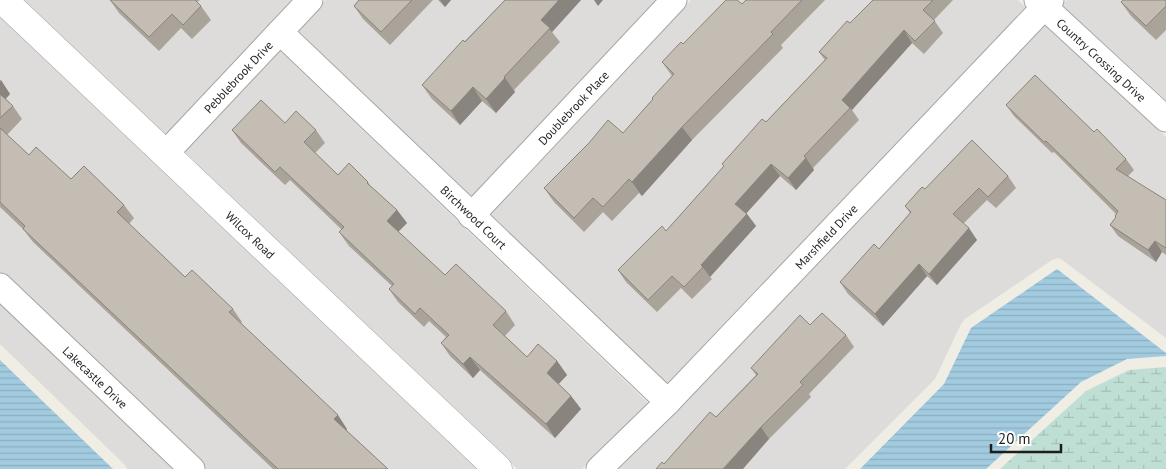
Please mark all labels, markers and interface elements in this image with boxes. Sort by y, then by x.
street label: Country Crossing Drive [1054,15,1149,105]
street label: Pebblebrook Drive [200,37,276,116]
street label: Doublebrook Place [535,67,612,148]
street label: Birchwood Court [438,182,510,252]
street label: Marshfield Drive [791,201,860,272]
street label: Wilcox Road [223,208,278,261]
street label: Lakecastle Drive [60,343,131,411]
scale bar [991,422,1061,454]
text: 20 m [998,429,1031,448]

